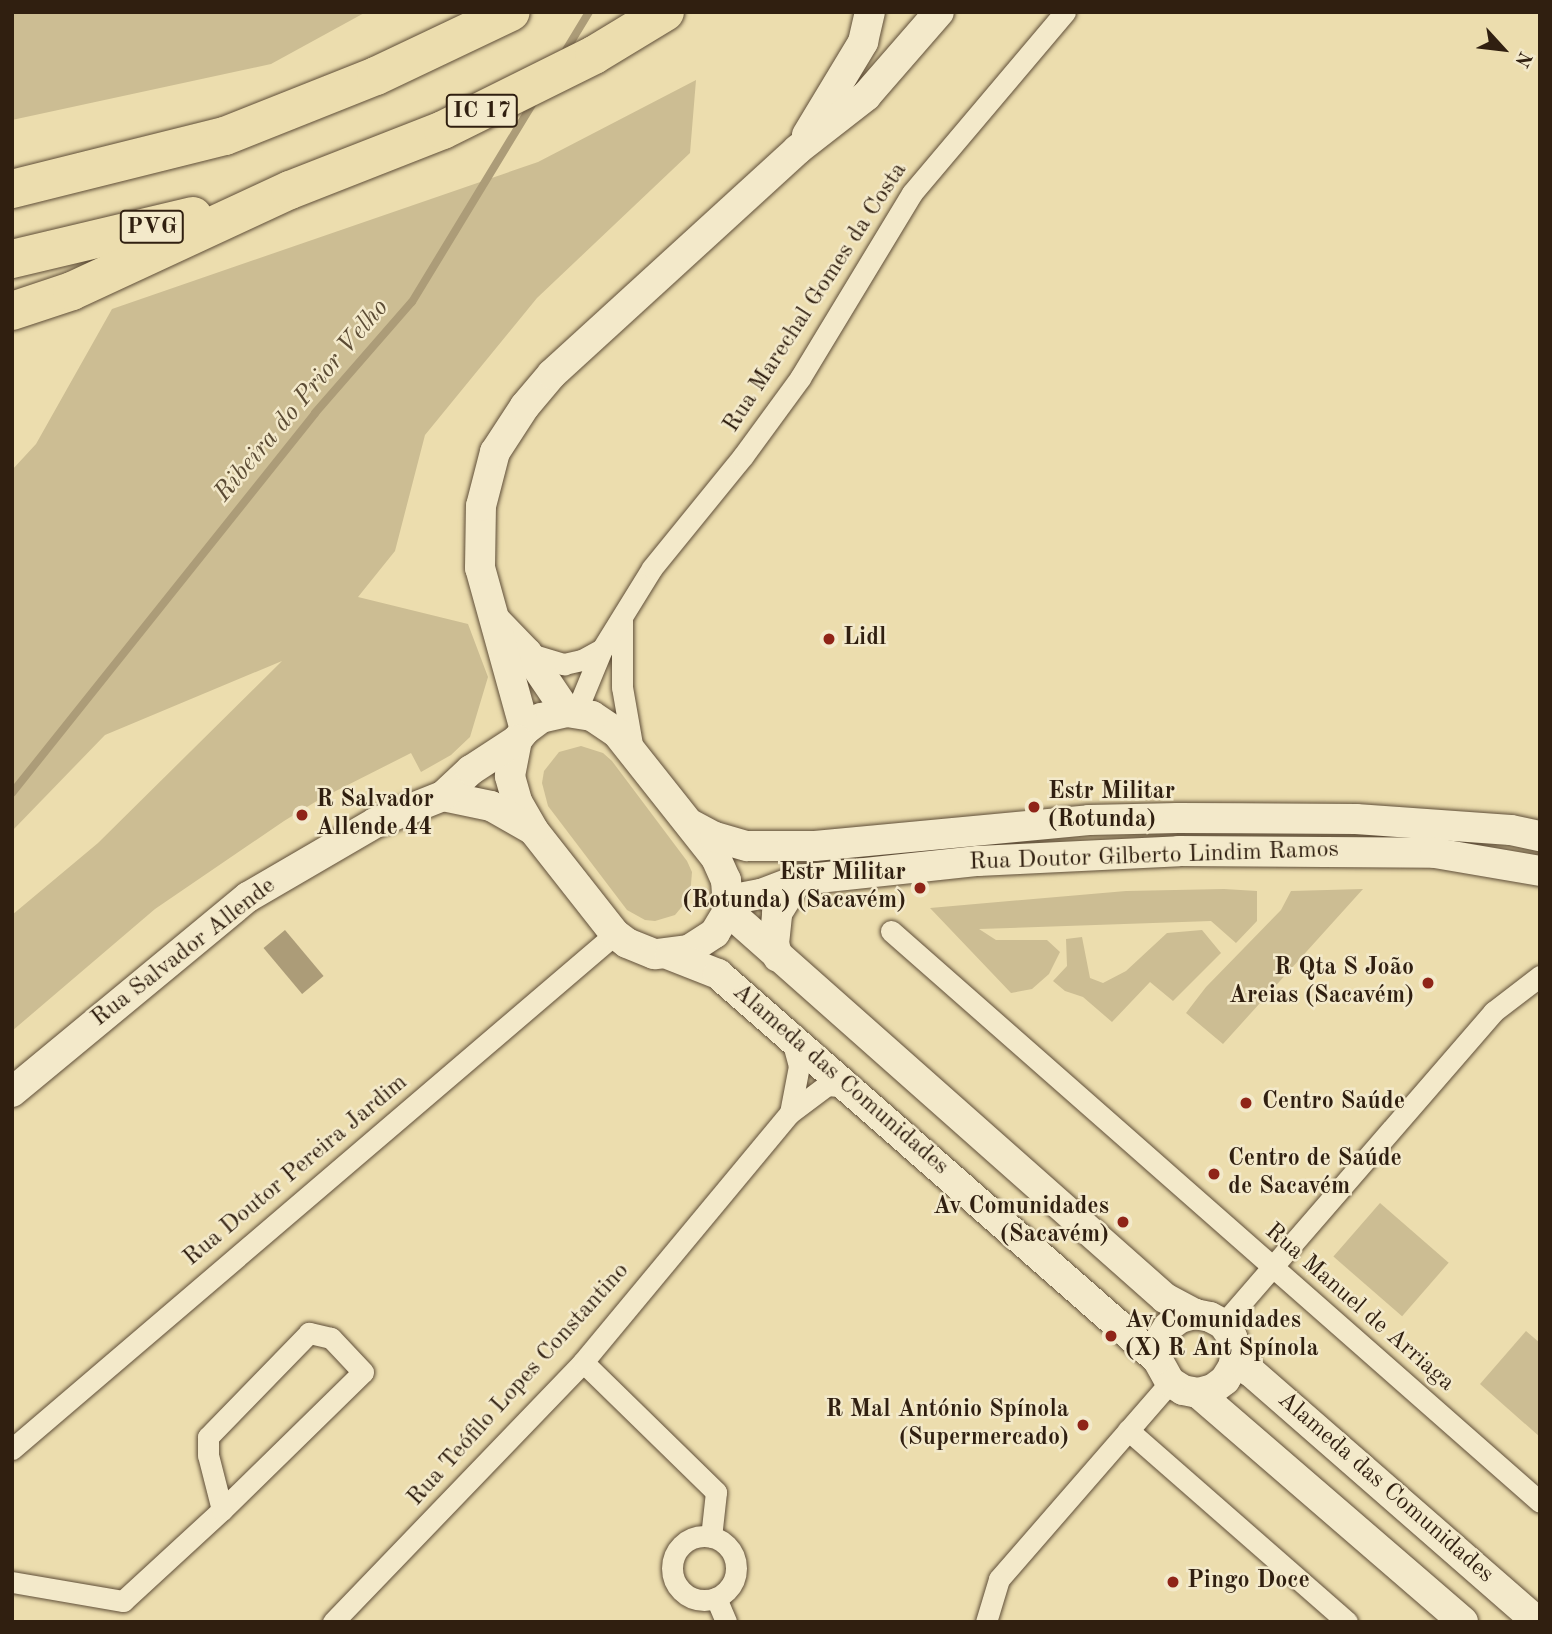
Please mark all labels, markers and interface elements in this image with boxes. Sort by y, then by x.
north arrow [1468,14,1538,84]
text: N [1510,48,1534,70]
road number: IC 17 [445,92,519,130]
street label: Rua Marechal Gomes da Costa [718,158,914,438]
road number: PVG [119,208,185,246]
water label: Ribeira do Prior Velho [208,293,396,509]
place label: Lidl [843,625,886,653]
marker: Lidl [821,631,837,647]
place label: Estr Militar (Rotunda) [1048,779,1175,835]
place label: R Salvador Allende 44 [316,787,434,843]
marker: Estr Militar (Rotunda) [1026,799,1042,815]
marker: R Salvador Allende 44 [294,807,310,823]
street label: Rua Doutor Gilberto Lindim Ramos [969,836,1339,878]
place label: Estr Militar (Rotunda) (Sacavém) [683,860,906,916]
street label: Rua Salvador Allende [86,872,282,1034]
marker: Estr Militar (Rotunda) (Sacavém) [912,880,928,896]
place label: R Qta S João Areias (Sacavém) [1229,955,1414,1011]
marker: R Qta S João Areias (Sacavém) [1420,975,1436,991]
street label: Alameda das Comunidades [726,978,954,1182]
street label: Rua Doutor Pereira Jardim [178,1069,414,1273]
place label: Centro Saúde [1262,1089,1405,1117]
marker: Centro Saúde [1236,1093,1256,1113]
place label: Centro de Saúde de Sacavém [1228,1146,1402,1202]
marker: Centro de Saúde de Sacavém [1206,1166,1222,1182]
place label: Av Comunidades (Sacavém) [933,1194,1109,1250]
marker: Av Comunidades (Sacavém) [1115,1214,1131,1230]
street label: Rua Manuel de Arriaga [1258,1218,1460,1398]
street label: Rua Teófilo Lopes Constantino [402,1257,636,1513]
place label: Av Comunidades (X) R Ant Spínola [1125,1308,1319,1364]
marker: Av Comunidades (X) R Ant Spínola [1103,1328,1119,1344]
street label: Alameda das Comunidades [1271,1386,1499,1590]
place label: R Mal António Spínola (Supermercado) [825,1397,1069,1453]
marker: R Mal António Spínola (Supermercado) [1075,1417,1091,1433]
place label: Pingo Doce [1187,1568,1310,1596]
marker: Pingo Doce [1165,1574,1181,1590]

